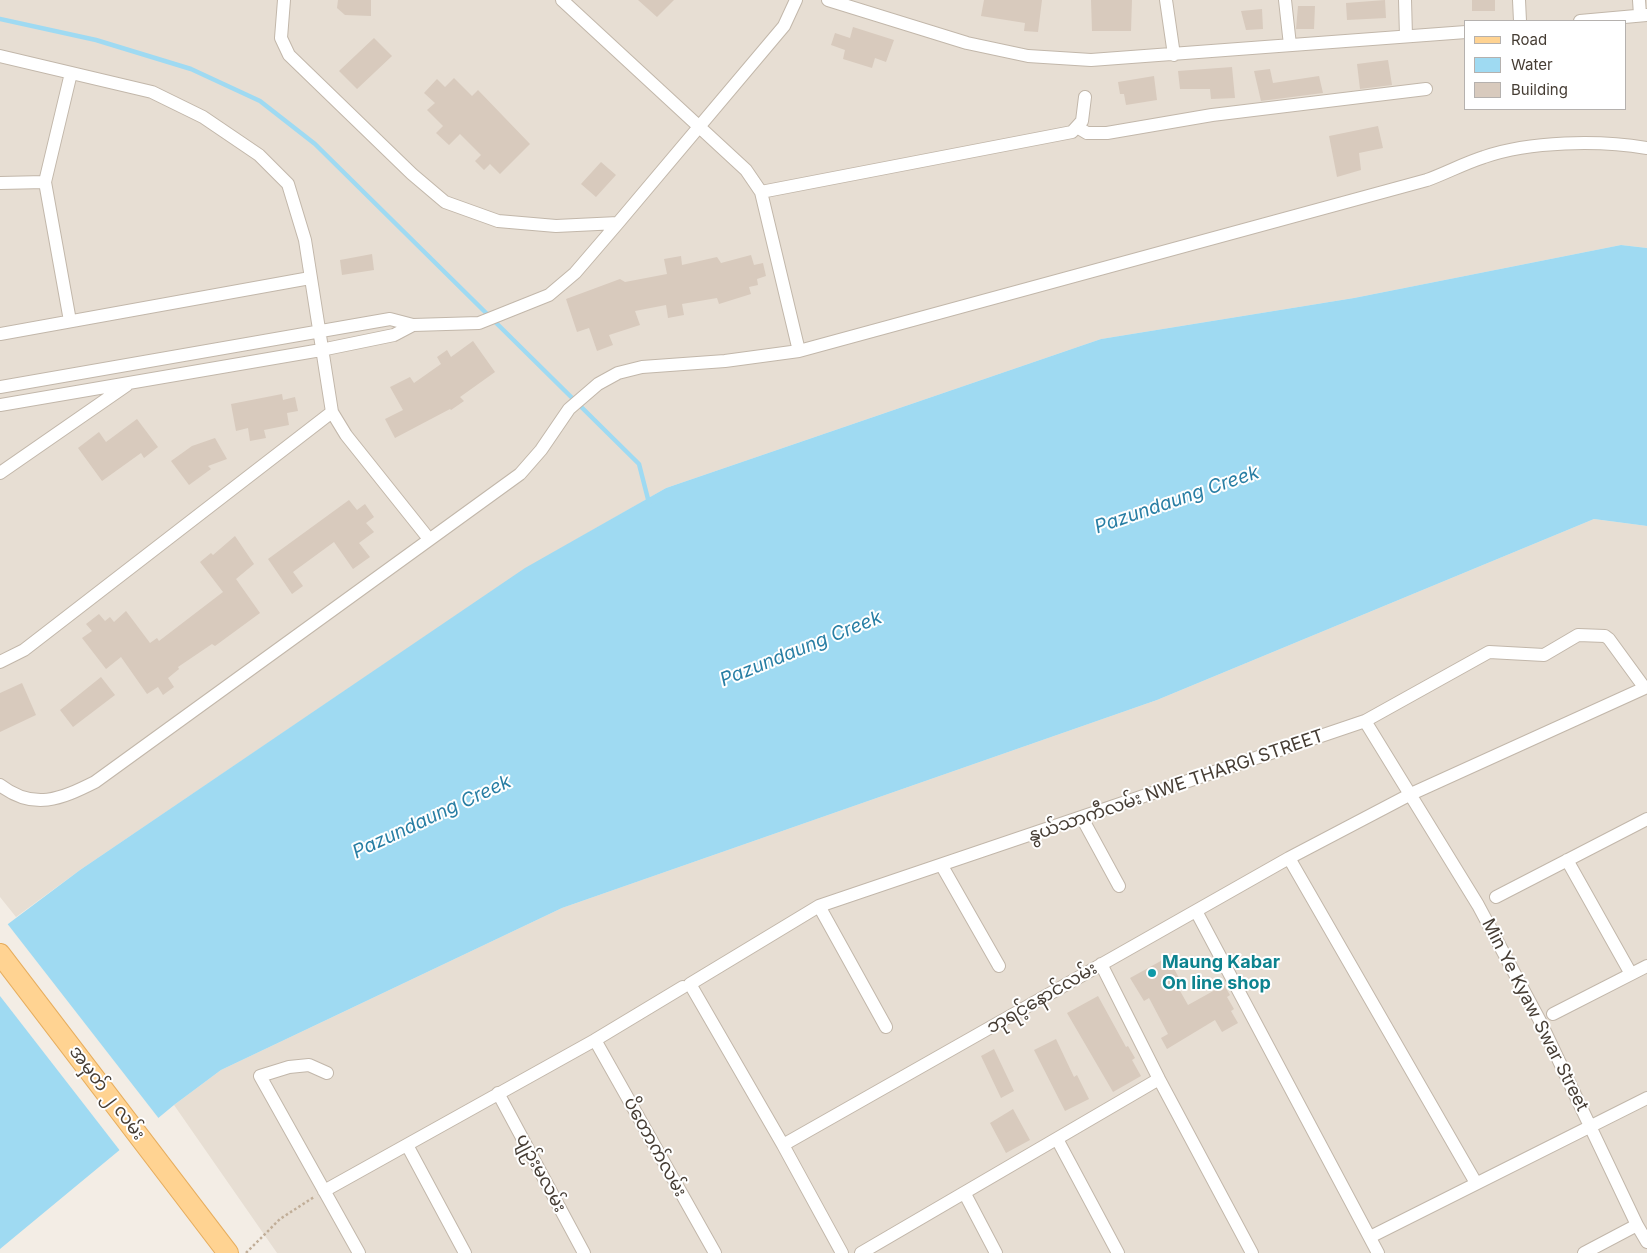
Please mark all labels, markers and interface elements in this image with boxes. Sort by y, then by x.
legend [1464,20,1627,110]
text: Road [1511,30,1547,49]
text: Water [1511,55,1553,74]
text: Building [1511,80,1568,99]
water label: Pazundaung Creek [1092,461,1262,539]
water label: Pazundaung Creek [717,606,885,692]
street label: နွယ်သာကီလမ်း NWE THARGI STREET [1025,725,1327,847]
water label: Pazundaung Creek [349,770,515,864]
street label: Min Ye Kyaw Swar Street [1477,915,1593,1115]
place label: Maung Kabar On line shop [1162,952,1280,994]
street label: ဘုရင့်နောင်လမ်း [983,958,1101,1038]
marker: Maung Kabar On line shop [1146,967,1158,979]
street label: အမှတ် ၂ လမ်း [65,1042,149,1144]
street label: ပိတောက်လမ်း [619,1093,691,1201]
street label: ပျဉ်းမလမ်း [511,1130,571,1216]

